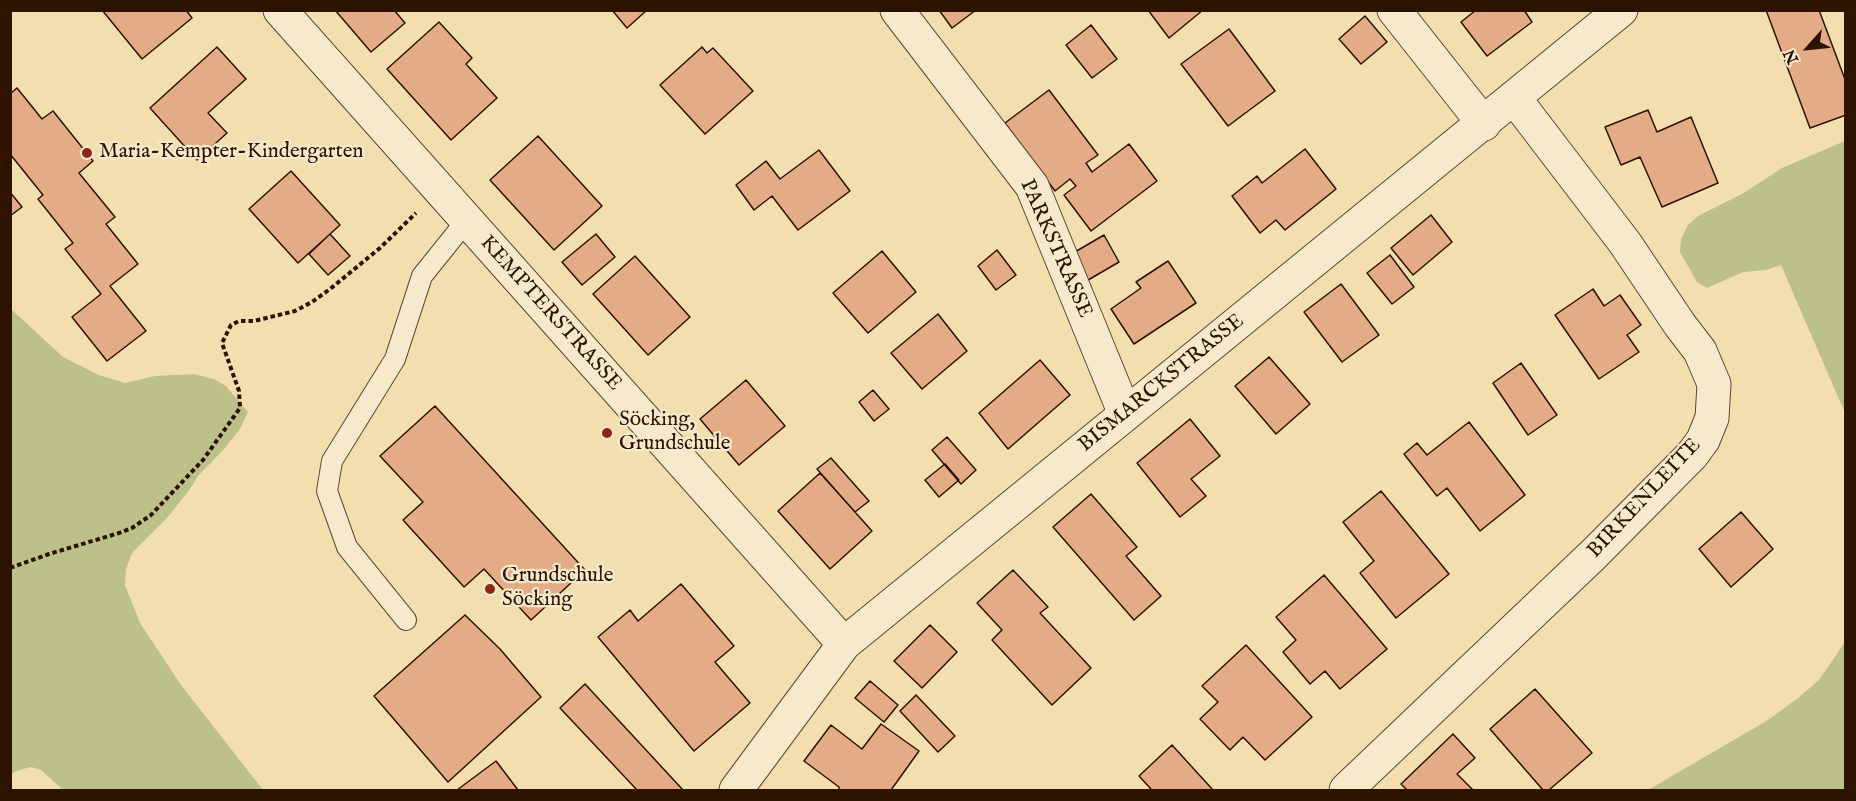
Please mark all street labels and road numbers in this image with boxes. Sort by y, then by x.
street label: PARKSTRASSE [1013,176,1097,322]
street label: KEMPTERSTRASSE [474,231,626,397]
street label: BISMARCKSTRASSE [1074,310,1250,458]
street label: BIRKENLEITE [1583,434,1707,564]

